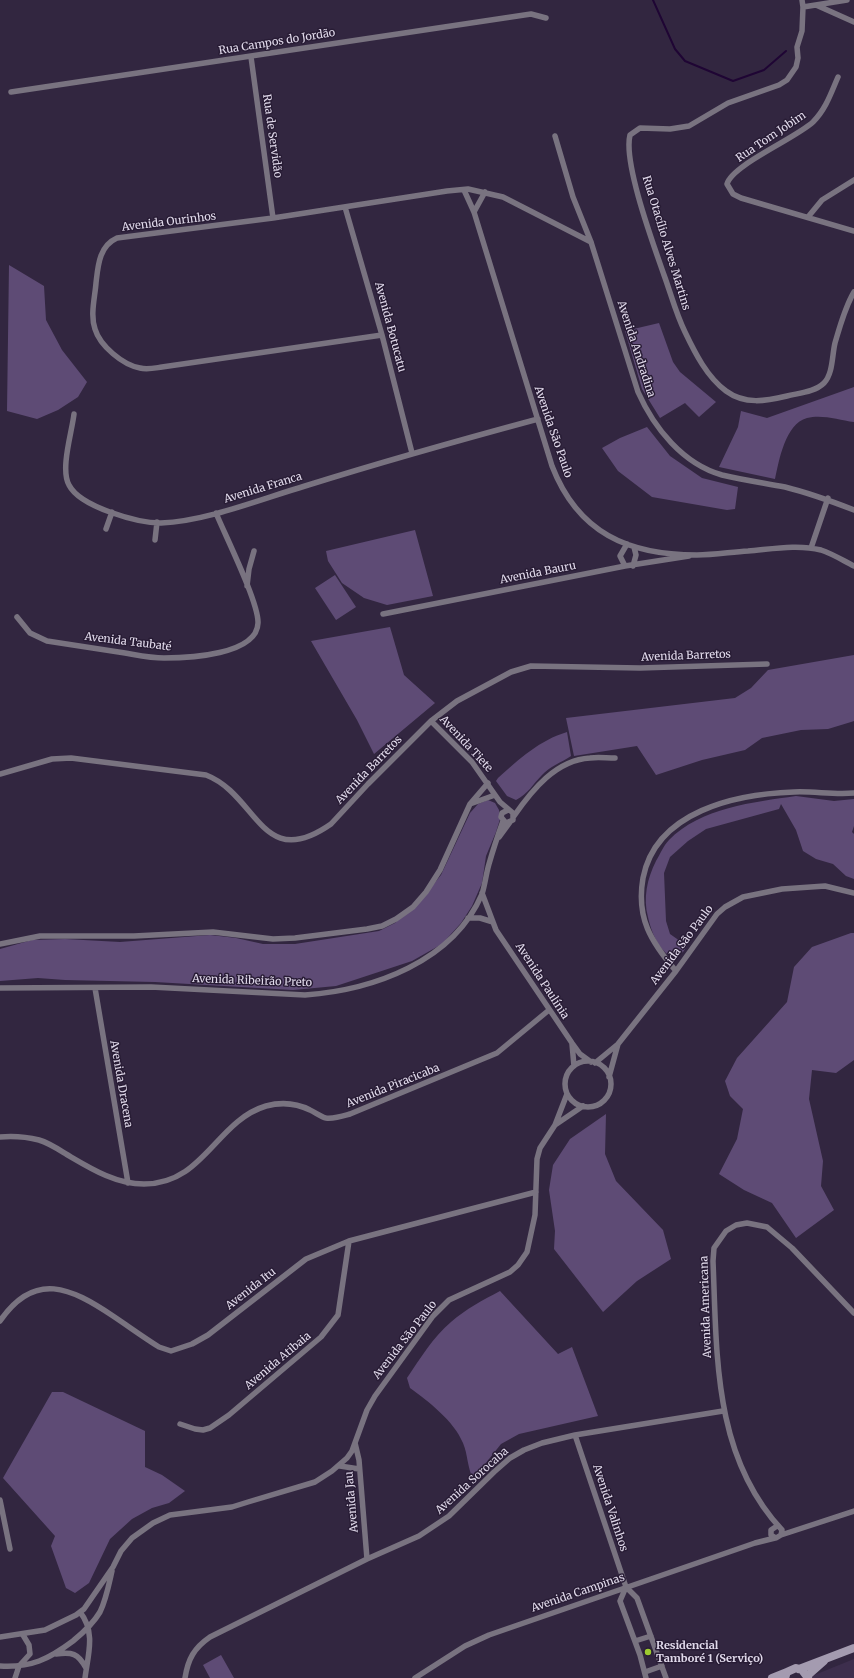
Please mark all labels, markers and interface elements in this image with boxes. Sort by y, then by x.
street label: Rua Campos do Jordão [218,26,336,58]
street label: Rua de Servidão [260,93,284,179]
street label: Rua Tom Jobim [734,109,808,165]
street label: Rua Otacílio Alves Martins [639,174,693,312]
street label: Avenida Ourinhos [121,210,217,234]
street label: Avenida Botucatu [372,280,408,374]
street label: Avenida Andradina [614,299,658,399]
street label: Avenida São Paulo [531,384,575,480]
street label: Avenida Franca [222,470,304,506]
street label: Avenida Bauru [499,559,577,587]
street label: Avenida Taubaté [84,630,172,654]
street label: Avenida Barretos [641,648,731,664]
street label: Avenida Tiete [437,713,495,775]
street label: Avenida Barretos [333,733,405,807]
street label: Avenida São Paulo [648,903,716,987]
street label: Avenida Paulínia [512,940,572,1022]
street label: Avenida Ribeirão Preto [192,972,312,990]
street label: Avenida Dracena [107,1039,135,1129]
street label: Avenida Piracicaba [344,1061,442,1111]
street label: Avenida Americana [698,1256,714,1358]
street label: Avenida Itu [223,1265,279,1313]
street label: Avenida São Paulo [370,1298,440,1382]
street label: Avenida Atibaia [242,1329,314,1393]
street label: Avenida Sorocaba [433,1445,511,1517]
street label: Avenida Valinhos [590,1463,630,1553]
street label: Avenida Jau [343,1471,361,1533]
street label: Avenida Campinas [530,1571,626,1615]
place label: Residencial Tamboré 1 (Serviço) [656,1639,763,1665]
marker: Residencial Tamboré 1 (Serviço) [643,1647,653,1657]

